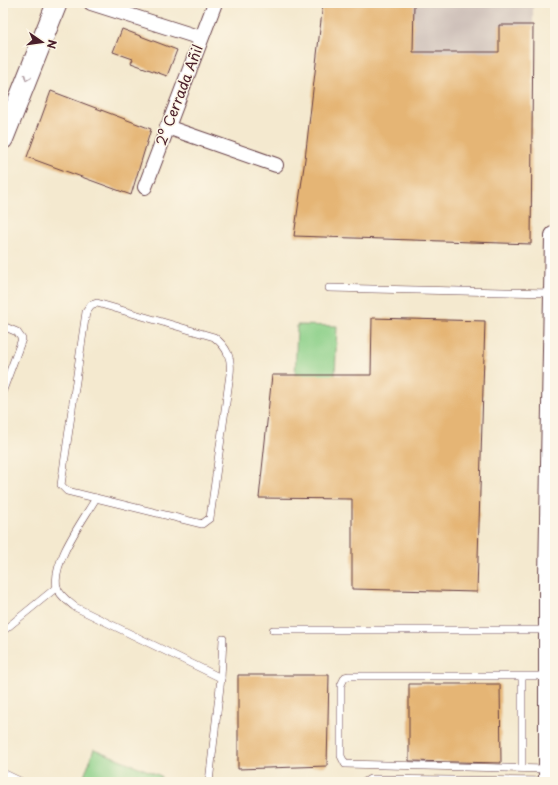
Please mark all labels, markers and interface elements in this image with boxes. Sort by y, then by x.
north arrow [22,22,62,62]
text: N [43,38,61,51]
street label: 2º Cerrada Añil [150,42,208,148]
one-way arrow [24,75,32,82]

